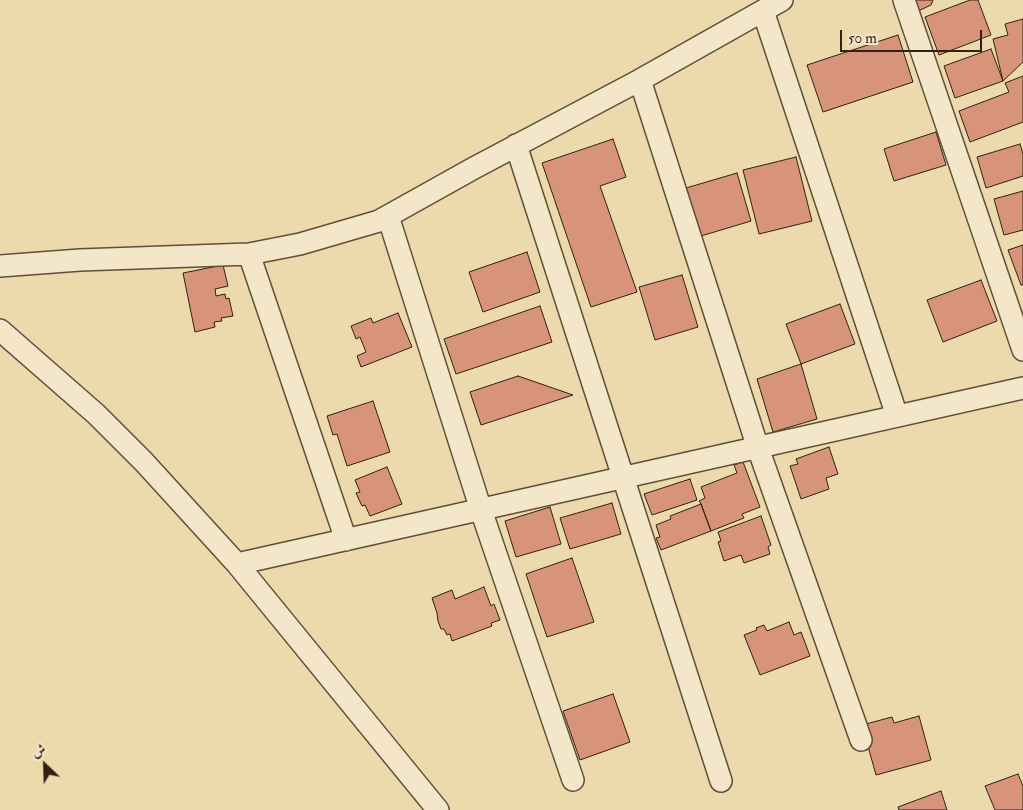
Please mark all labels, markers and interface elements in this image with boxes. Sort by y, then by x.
scale bar [843,20,986,52]
text: 50 m [848,29,877,48]
north arrow [20,740,70,790]
text: ش [29,740,48,761]

